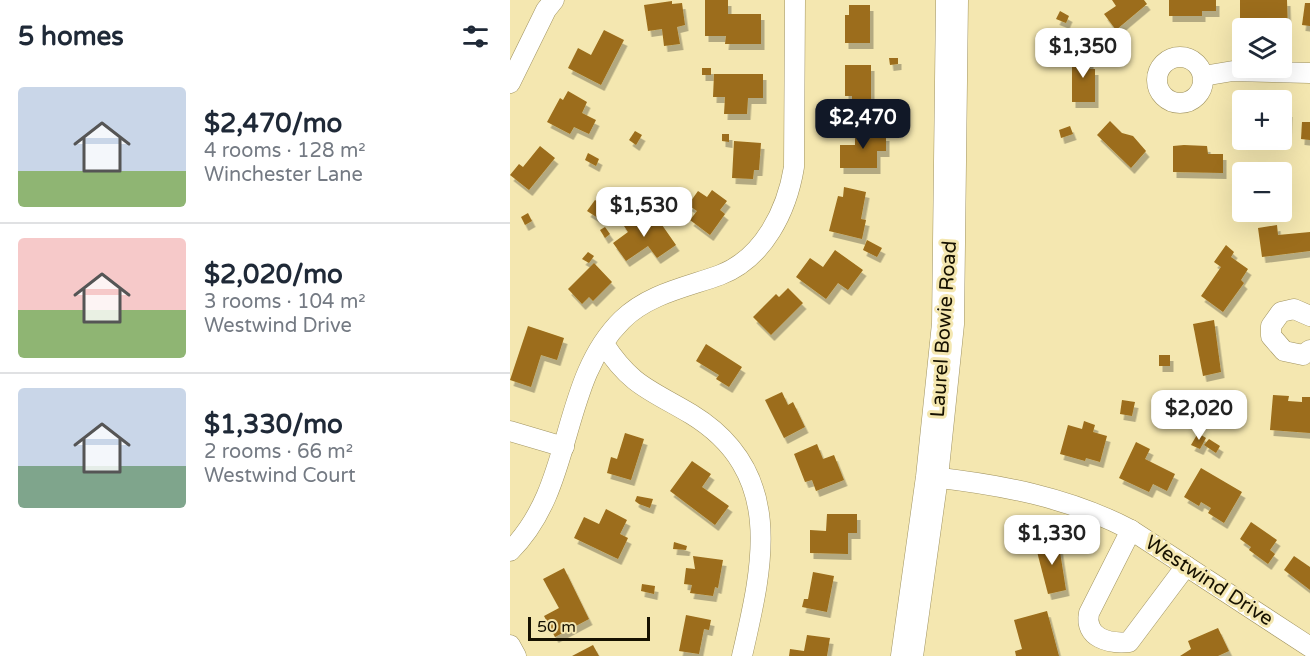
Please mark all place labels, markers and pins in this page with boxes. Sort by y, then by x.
pin: $1,350 [1034,28,1132,79]
pin: $2,470 [814,99,912,150]
pin: $1,530 [595,187,693,238]
pin: $2,020 [1150,390,1248,441]
pin: $1,330 [1003,515,1101,566]

